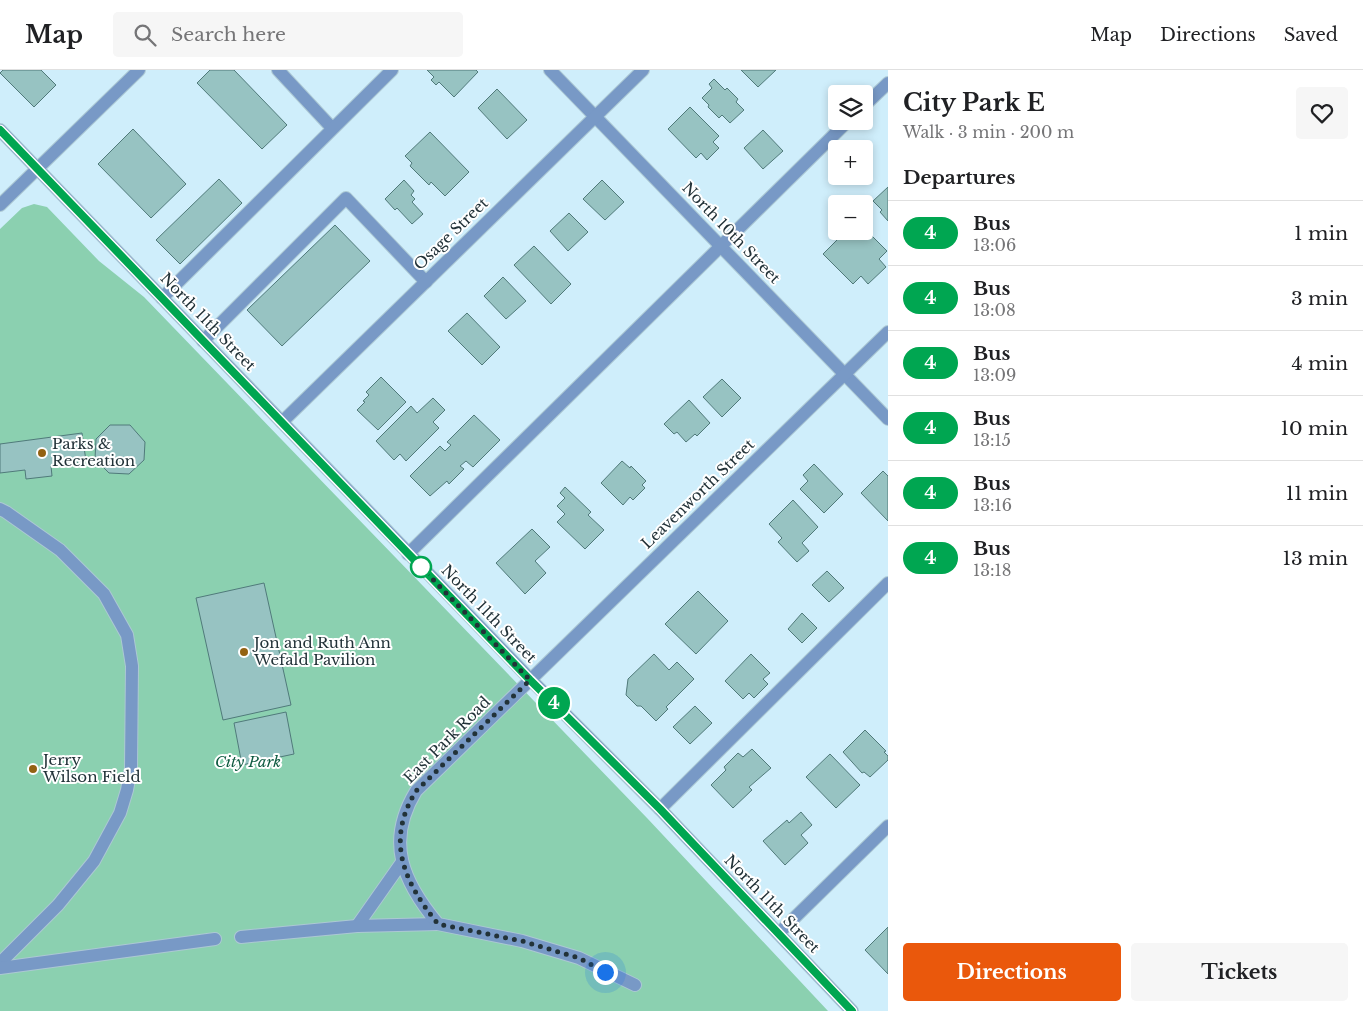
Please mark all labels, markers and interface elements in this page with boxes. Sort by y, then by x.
search box [113,12,463,57]
text: Map [25,20,83,49]
icon: search [131,21,159,49]
text: Search here [171,23,286,46]
text: Map [1090,24,1132,46]
text: Directions [1160,24,1256,46]
text: Saved [1284,24,1338,46]
map controls [828,85,873,240]
button: layers [828,85,873,130]
button: heart [1296,87,1348,139]
text: City Park E [903,88,1045,117]
text: Walk · 3 min · 200 m [903,122,1074,142]
button: + [828,140,873,185]
text: Departures [903,166,1015,189]
street label: North 10th Street [678,178,785,287]
street label: Osage Street [409,193,492,274]
button: − [828,195,873,240]
text: Bus [973,212,1010,235]
text: 4 [925,222,936,244]
text: 1 min [1294,222,1348,245]
text: 13:06 [973,235,1016,255]
street label: North 11th Street [157,269,260,375]
text: Bus [973,277,1010,300]
text: 4 [925,287,936,309]
text: 3 min [1291,287,1348,310]
text: 13:08 [973,300,1016,320]
text: Bus [973,342,1010,365]
text: 4 [925,352,936,374]
text: 4 min [1291,352,1348,375]
text: 13:09 [973,365,1016,385]
text: Bus [973,407,1010,430]
text: 4 [925,417,936,439]
text: 10 min [1281,417,1348,440]
text: 13:15 [973,430,1011,450]
place label: Parks & Recreation [52,434,135,470]
street label: Leavenworth Street [637,435,758,553]
marker: Parks & Recreation [36,447,48,459]
text: Bus [973,472,1010,495]
text: 4 [925,482,936,504]
text: 11 min [1286,482,1348,505]
text: 13:16 [973,495,1012,515]
text: Bus [973,537,1010,560]
text: 4 [925,547,936,569]
text: 13 min [1282,547,1348,570]
unlabelled marker [410,556,432,578]
text: 13:18 [973,560,1011,580]
street label: North 11th Street [438,561,541,667]
place label: Jon and Ruth Ann Wefald Pavilion [252,633,391,669]
marker: Jon and Ruth Ann Wefald Pavilion [238,646,250,658]
line badge: 4 [538,687,570,719]
street label: East Park Road [399,692,494,787]
text: 4 [548,692,560,714]
place label: Jerry Wilson Field [41,750,141,786]
park label: City Park [215,752,281,771]
marker: Jerry Wilson Field [27,763,39,775]
street label: North 11th Street [721,851,824,957]
button: Directions [903,943,1121,1001]
button: Tickets [1131,943,1348,1001]
your location [593,960,618,985]

